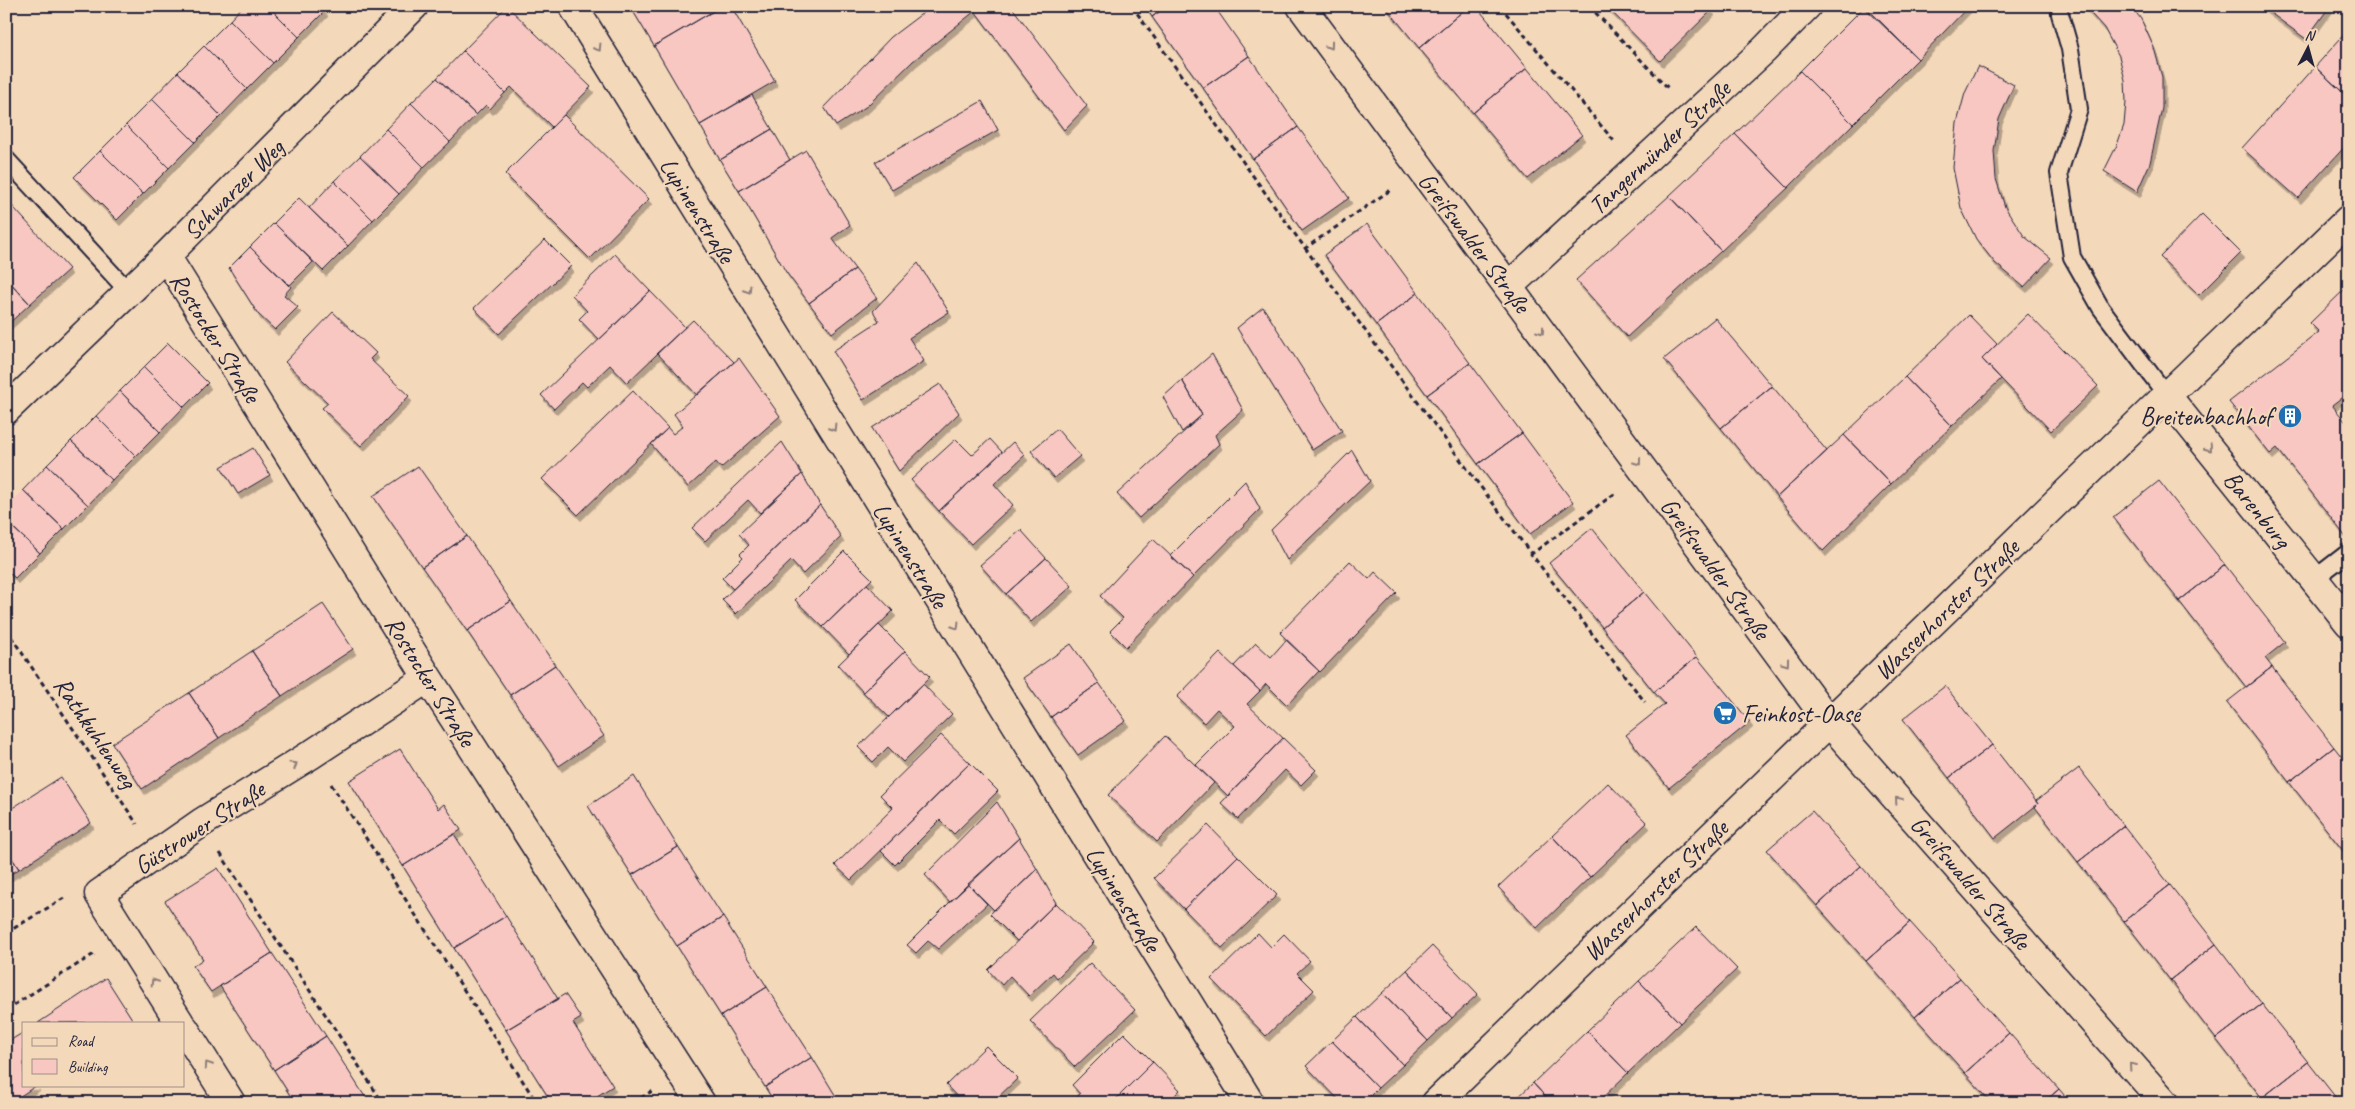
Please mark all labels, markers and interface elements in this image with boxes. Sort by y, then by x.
north arrow [2282,22,2332,72]
text: N [2304,27,2317,45]
one-way arrow [1324,40,1333,50]
one-way arrow [592,42,602,51]
street label: Tangermünder Straße [1582,72,1739,222]
street label: Schwarzer Weg [176,131,292,247]
street label: Lupinenstraße [652,152,743,271]
street label: Greifswalder Straße [1411,166,1539,321]
street label: Rostocker Straße [162,266,269,410]
one-way arrow [742,285,751,294]
one-way arrow [1535,325,1544,335]
place label: Breitenbachhof [2140,401,2277,433]
building icon: Breitenbachhof [2277,403,2303,429]
one-way arrow [827,423,837,432]
one-way arrow [2203,442,2212,451]
one-way arrow [1632,456,1640,465]
street label: Barenburg [2216,464,2299,556]
street label: Greifswalder Straße [1653,491,1779,647]
street label: Lupinenstraße [865,497,956,616]
street label: Wasserhorster Straße [1867,531,2028,687]
street label: Rostocker Straße [377,610,484,754]
one-way arrow [949,621,959,630]
one-way arrow [1780,657,1789,667]
street label: Rathkuhlenweg [46,671,145,796]
place label: Feinkost-Oase [1742,698,1862,730]
supermarket icon: Feinkost-Oase [1712,700,1738,726]
one-way arrow [288,762,297,772]
street label: Güstrower Straße [128,773,273,882]
one-way arrow [1895,796,1904,805]
street label: Greifswalder Straße [1903,809,2039,958]
street label: Wasserhorster Straße [1576,812,1737,968]
street label: Lupinenstraße [1078,841,1169,960]
one-way arrow [151,978,160,987]
legend [22,1022,185,1086]
text: Road [68,1032,95,1051]
text: Building [68,1058,108,1077]
one-way arrow [204,1062,214,1071]
one-way arrow [2129,1063,2138,1072]

